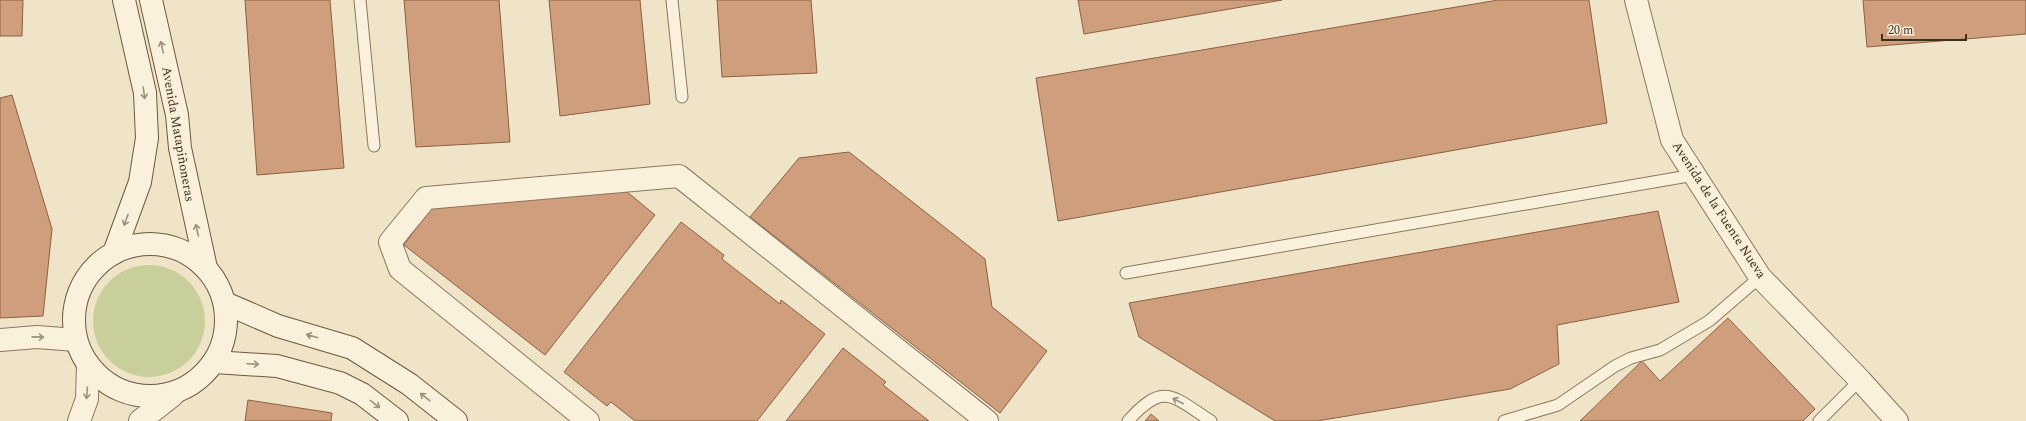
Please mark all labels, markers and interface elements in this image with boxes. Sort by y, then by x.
scale bar [1882,16,1966,42]
text: 20 m [1888,21,1913,40]
one-way arrow [157,41,165,54]
street label: Avenida Matapiñoneras [156,65,200,203]
one-way arrow [141,86,148,99]
street label: Avenida de la Fuente Nueva [1667,137,1771,283]
one-way arrow [121,213,129,225]
one-way arrow [193,224,200,237]
one-way arrow [306,332,319,339]
one-way arrow [31,333,44,341]
one-way arrow [246,361,259,368]
one-way arrow [83,386,90,399]
one-way arrow [420,393,431,401]
one-way arrow [1172,397,1184,404]
one-way arrow [369,400,380,408]

